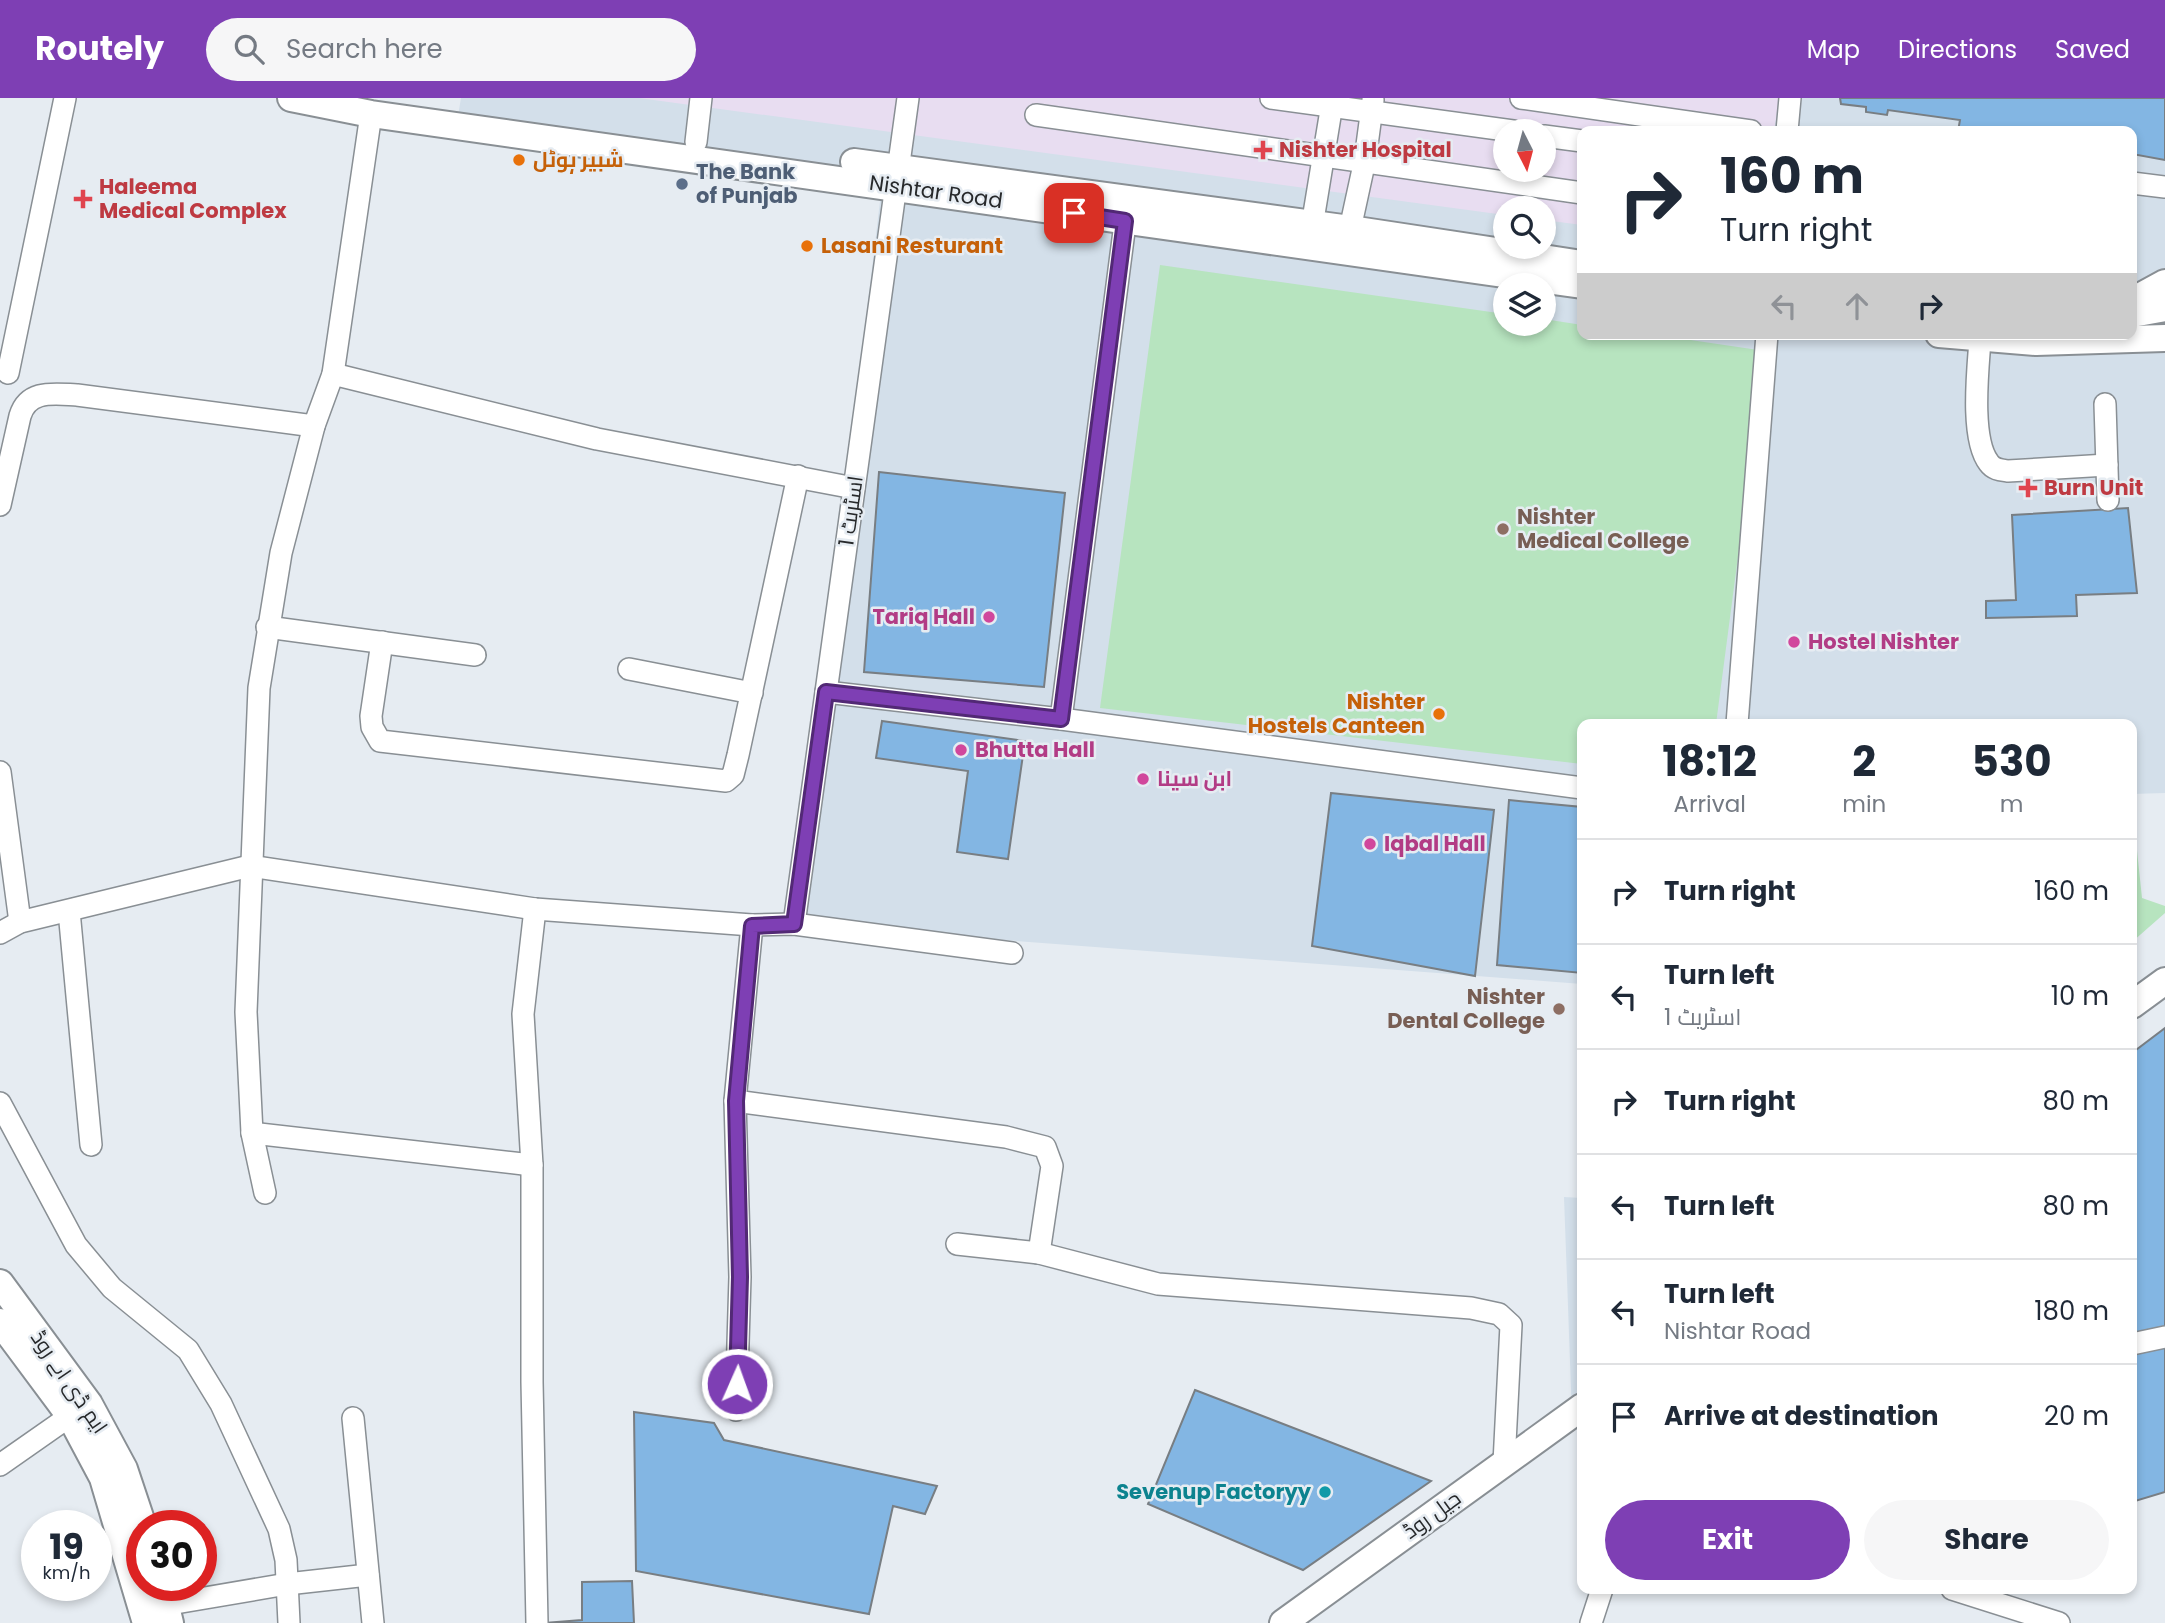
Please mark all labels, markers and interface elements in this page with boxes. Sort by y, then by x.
search box [206,18,696,81]
text: Routely [35,25,164,72]
icon: search [230,30,268,68]
text: Search here [286,31,443,67]
text: Map [1807,33,1860,66]
text: Directions [1898,33,2017,66]
text: Saved [2055,33,2130,66]
north arrow [1493,119,1556,182]
map controls [1493,119,1556,336]
place label: Nishter Hospital [1279,135,1452,164]
marker: Nishter Hospital [1253,140,1273,160]
text: 160 m [1720,142,1864,210]
place label: شبیر ہوٹل [533,145,624,175]
marker: شبیر ہوٹل [511,152,527,168]
icon: right [1605,154,1696,245]
place label: The Bank of Punjab [696,157,798,210]
street label: Nishtar Road [868,168,1005,215]
place label: Haleema Medical Complex [99,172,287,225]
marker: The Bank of Punjab [674,176,690,192]
pin [1044,183,1104,243]
marker: Haleema Medical Complex [73,189,93,209]
icon: arrive [1055,194,1093,232]
button: search [1493,196,1556,259]
text: Turn right [1720,207,1872,252]
place label: Lasani Resturant [821,231,1003,260]
marker: Lasani Resturant [799,238,815,254]
button: layers [1493,273,1556,336]
icon: left [1765,287,1803,325]
icon: ahead [1838,287,1876,325]
icon: right [1911,287,1949,325]
place label: Burn Unit [2044,473,2143,502]
street label: اسٹریٹ 1 [831,474,870,548]
marker: Burn Unit [2018,478,2038,498]
place label: Nishter Medical College [1517,502,1689,555]
marker: Nishter Medical College [1495,521,1511,537]
place label: Tariq Hall [872,602,975,631]
marker: Tariq Hall [981,609,997,625]
place label: Hostel Nishter [1808,627,1959,656]
marker: Hostel Nishter [1786,634,1802,650]
place label: Nishter Hostels Canteen [1248,687,1425,740]
marker: Nishter Hostels Canteen [1431,706,1447,722]
text: 18:12 [1662,732,1757,791]
text: 2 [1852,732,1876,791]
text: 530 [1972,732,2052,791]
place label: Bhutta Hall [975,735,1095,764]
marker: Bhutta Hall [953,742,969,758]
place label: ابن سینا [1157,764,1232,793]
marker: ابن سینا [1135,771,1151,787]
text: Arrival [1673,788,1746,820]
text: min [1842,788,1886,820]
text: m [2000,788,2024,820]
place label: Iqbal Hall [1384,829,1486,858]
marker: Iqbal Hall [1362,836,1378,852]
icon: right [1605,873,1643,911]
text: Turn right [1664,873,1796,909]
text: 160 m [2034,873,2109,909]
text: Turn left [1664,957,1775,993]
icon: left [1605,978,1643,1016]
text: 10 m [2051,978,2109,1014]
place label: Nishter Dental College [1387,982,1545,1035]
marker: Nishter Dental College [1551,1001,1567,1017]
text: اسٹریٹ 1 [1664,1001,1741,1033]
icon: right [1605,1083,1643,1121]
text: Turn right [1664,1083,1796,1119]
text: 80 m [2043,1083,2109,1119]
icon: left [1605,1188,1643,1226]
text: Turn left [1664,1188,1775,1224]
text: 80 m [2043,1188,2109,1224]
text: Turn left [1664,1276,1775,1312]
icon: left [1605,1293,1643,1331]
text: 180 m [2034,1293,2109,1329]
text: Nishtar Road [1664,1315,1811,1347]
street label: ایم ڈی اے روڈ [24,1324,115,1439]
position arrow [700,1347,774,1421]
icon: arrive [1605,1398,1643,1436]
text: Arrive at destination [1664,1398,1939,1434]
text: 20 m [2044,1398,2109,1434]
place label: Sevenup Factoryy [1116,1477,1312,1506]
marker: Sevenup Factoryy [1317,1484,1333,1500]
street label: جیل روڈ [1397,1484,1467,1545]
button: Exit [1605,1500,1850,1580]
button: Share [1864,1500,2109,1580]
speed limit sign: 30 [126,1510,217,1601]
text: 19 [49,1522,84,1571]
text: km/h [43,1560,90,1585]

